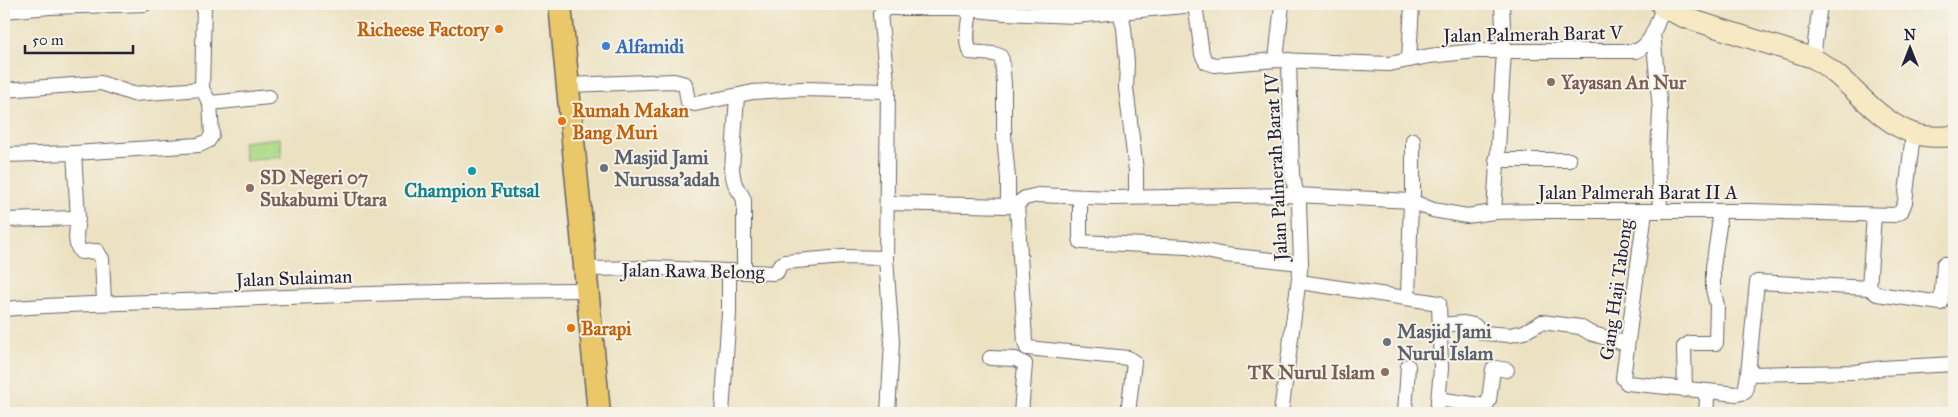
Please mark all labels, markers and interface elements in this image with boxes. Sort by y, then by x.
place label: Richeese Factory [357,18,490,42]
street label: Jalan Palmerah Barat V [1441,21,1624,48]
scale bar [25,22,132,54]
north arrow [1886,22,1936,72]
marker: Richeese Factory [493,23,505,35]
text: N [1904,27,1916,44]
text: 50 m [32,31,64,49]
place label: Alfamidi [614,35,685,58]
marker: Alfamidi [600,40,612,52]
place label: Yayasan An Nur [1560,71,1687,95]
street label: Jalan Palmerah Barat IV [1260,72,1294,263]
marker: Yayasan An Nur [1545,76,1557,88]
place label: Rumah Makan Bang Muri [572,99,689,145]
marker: Rumah Makan Bang Muri [556,115,568,127]
place label: Masjid Jami Nurussa'adah [614,146,720,191]
marker: Masjid Jami Nurussa'adah [598,162,610,174]
marker: Champion Futsal [466,165,478,177]
place label: SD Negeri 07 Sukabumi Utara [260,166,388,211]
place label: Champion Futsal [404,179,541,203]
street label: Jalan Palmerah Barat II A [1536,181,1738,205]
marker: SD Negeri 07 Sukabumi Utara [244,182,256,194]
street label: Gang Haji Tabong [1595,218,1638,362]
street label: Jalan Rawa Belong [619,258,765,285]
street label: Jalan Sulaiman [233,264,353,293]
place label: Barapi [581,317,632,341]
place label: Masjid Jami Nurul Islam [1397,320,1494,365]
marker: Barapi [565,322,577,334]
marker: Masjid Jami Nurul Islam [1381,336,1393,348]
place label: TK Nurul Islam [1247,361,1375,384]
marker: TK Nurul Islam [1379,366,1391,378]

